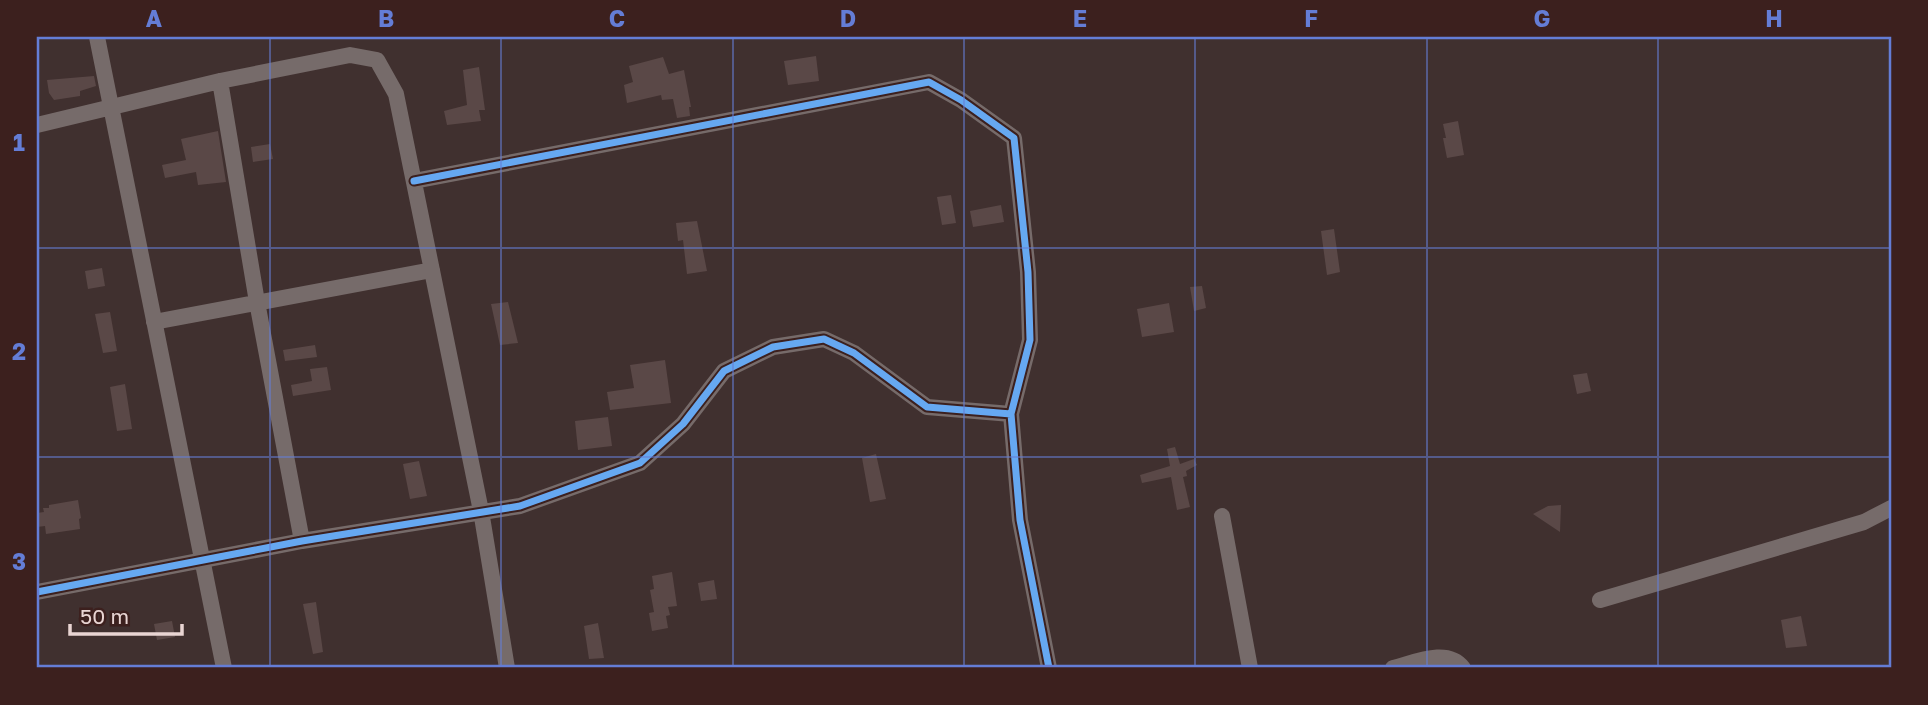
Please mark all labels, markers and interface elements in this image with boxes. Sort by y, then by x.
text: A [146,4,163,32]
text: B [378,4,394,32]
text: C [609,4,625,32]
text: D [840,4,856,32]
text: E [1073,4,1087,32]
text: F [1304,4,1318,32]
text: G [1534,4,1550,32]
text: H [1765,4,1783,32]
text: 1 [13,128,25,156]
text: 2 [12,337,26,365]
text: 3 [12,547,26,575]
scale bar [70,593,182,637]
text: 50 m [80,603,129,629]

